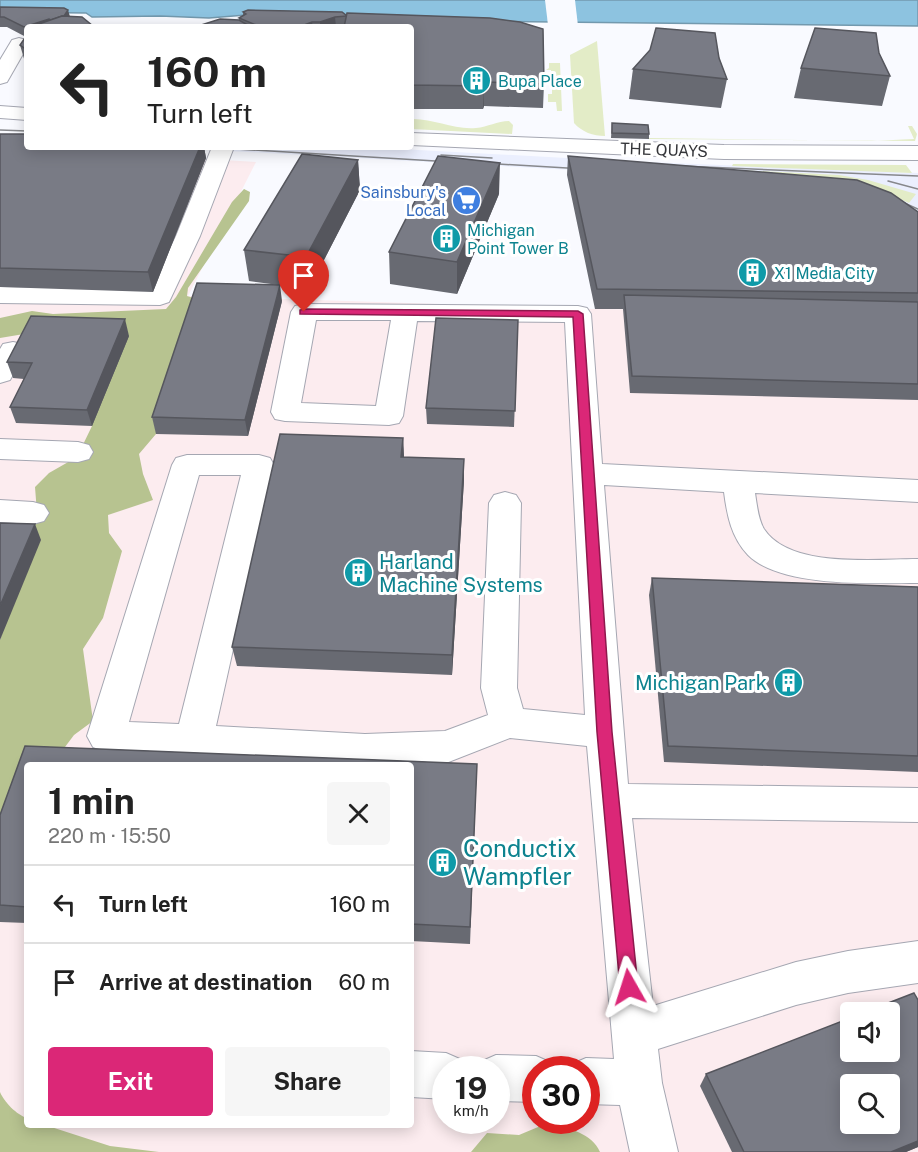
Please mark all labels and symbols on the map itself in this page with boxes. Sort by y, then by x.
building icon: Bupa Place [461,65,493,97]
place label: Bupa Place [498,72,582,91]
street label: THE QUAYS [620,139,708,161]
place label: Sainsbury's Local [360,183,446,220]
supermarket icon: Sainsbury's Local [451,185,483,217]
place label: Michigan Point Tower B [467,221,569,258]
building icon: Michigan Point Tower B [430,223,462,255]
pin [278,250,329,312]
building icon: X1 Media City [737,257,769,289]
place label: X1 Media City [774,264,875,283]
place label: Harland Machine Systems [379,550,543,597]
building icon: Harland Machine Systems [342,557,374,589]
building icon: Michigan Park [772,667,804,699]
place label: Michigan Park [635,671,767,695]
place label: Conductix Wampfler [463,834,576,890]
building icon: Conductix Wampfler [426,846,458,878]
position arrow [597,955,661,1019]
speed limit sign: 30 [522,1056,600,1134]

